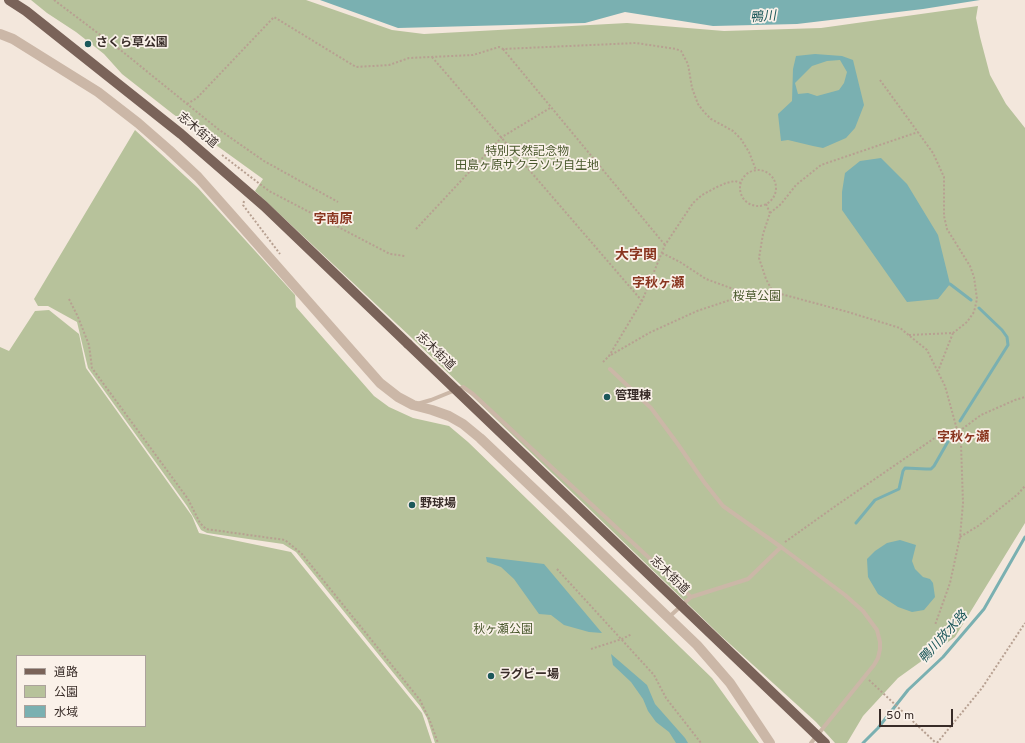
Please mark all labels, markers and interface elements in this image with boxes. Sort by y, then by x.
water label: 鴨川 [749,9,777,27]
place label: さくら草公園 [96,37,168,51]
marker: さくら草公園 [83,39,93,49]
street label: 志木街道 [174,110,220,152]
park label: 特別天然記念物 田島ヶ原サクラソウ自生地 [455,146,599,174]
district label: 字南原 [314,212,352,228]
district label: 大字関 [615,248,657,264]
district label: 字秋ヶ瀬 [632,276,684,292]
park label: 桜草公園 [733,291,781,305]
street label: 志木街道 [413,330,457,374]
place label: 管理棟 [615,390,651,404]
marker: 管理棟 [602,392,612,402]
district label: 字秋ヶ瀬 [937,430,989,446]
place label: 野球場 [420,498,456,512]
marker: 野球場 [407,500,417,510]
street label: 志木街道 [647,554,691,598]
water label: 鴨川放水路 [916,609,972,667]
park label: 秋ヶ瀬公園 [473,624,533,638]
legend [16,655,146,727]
text: 道路 [54,665,78,681]
place label: ラグビー場 [499,669,559,683]
marker: ラグビー場 [486,671,496,681]
text: 公園 [54,685,78,701]
scale bar [881,701,955,727]
text: 水域 [54,705,78,721]
text: 50 m [886,708,914,724]

